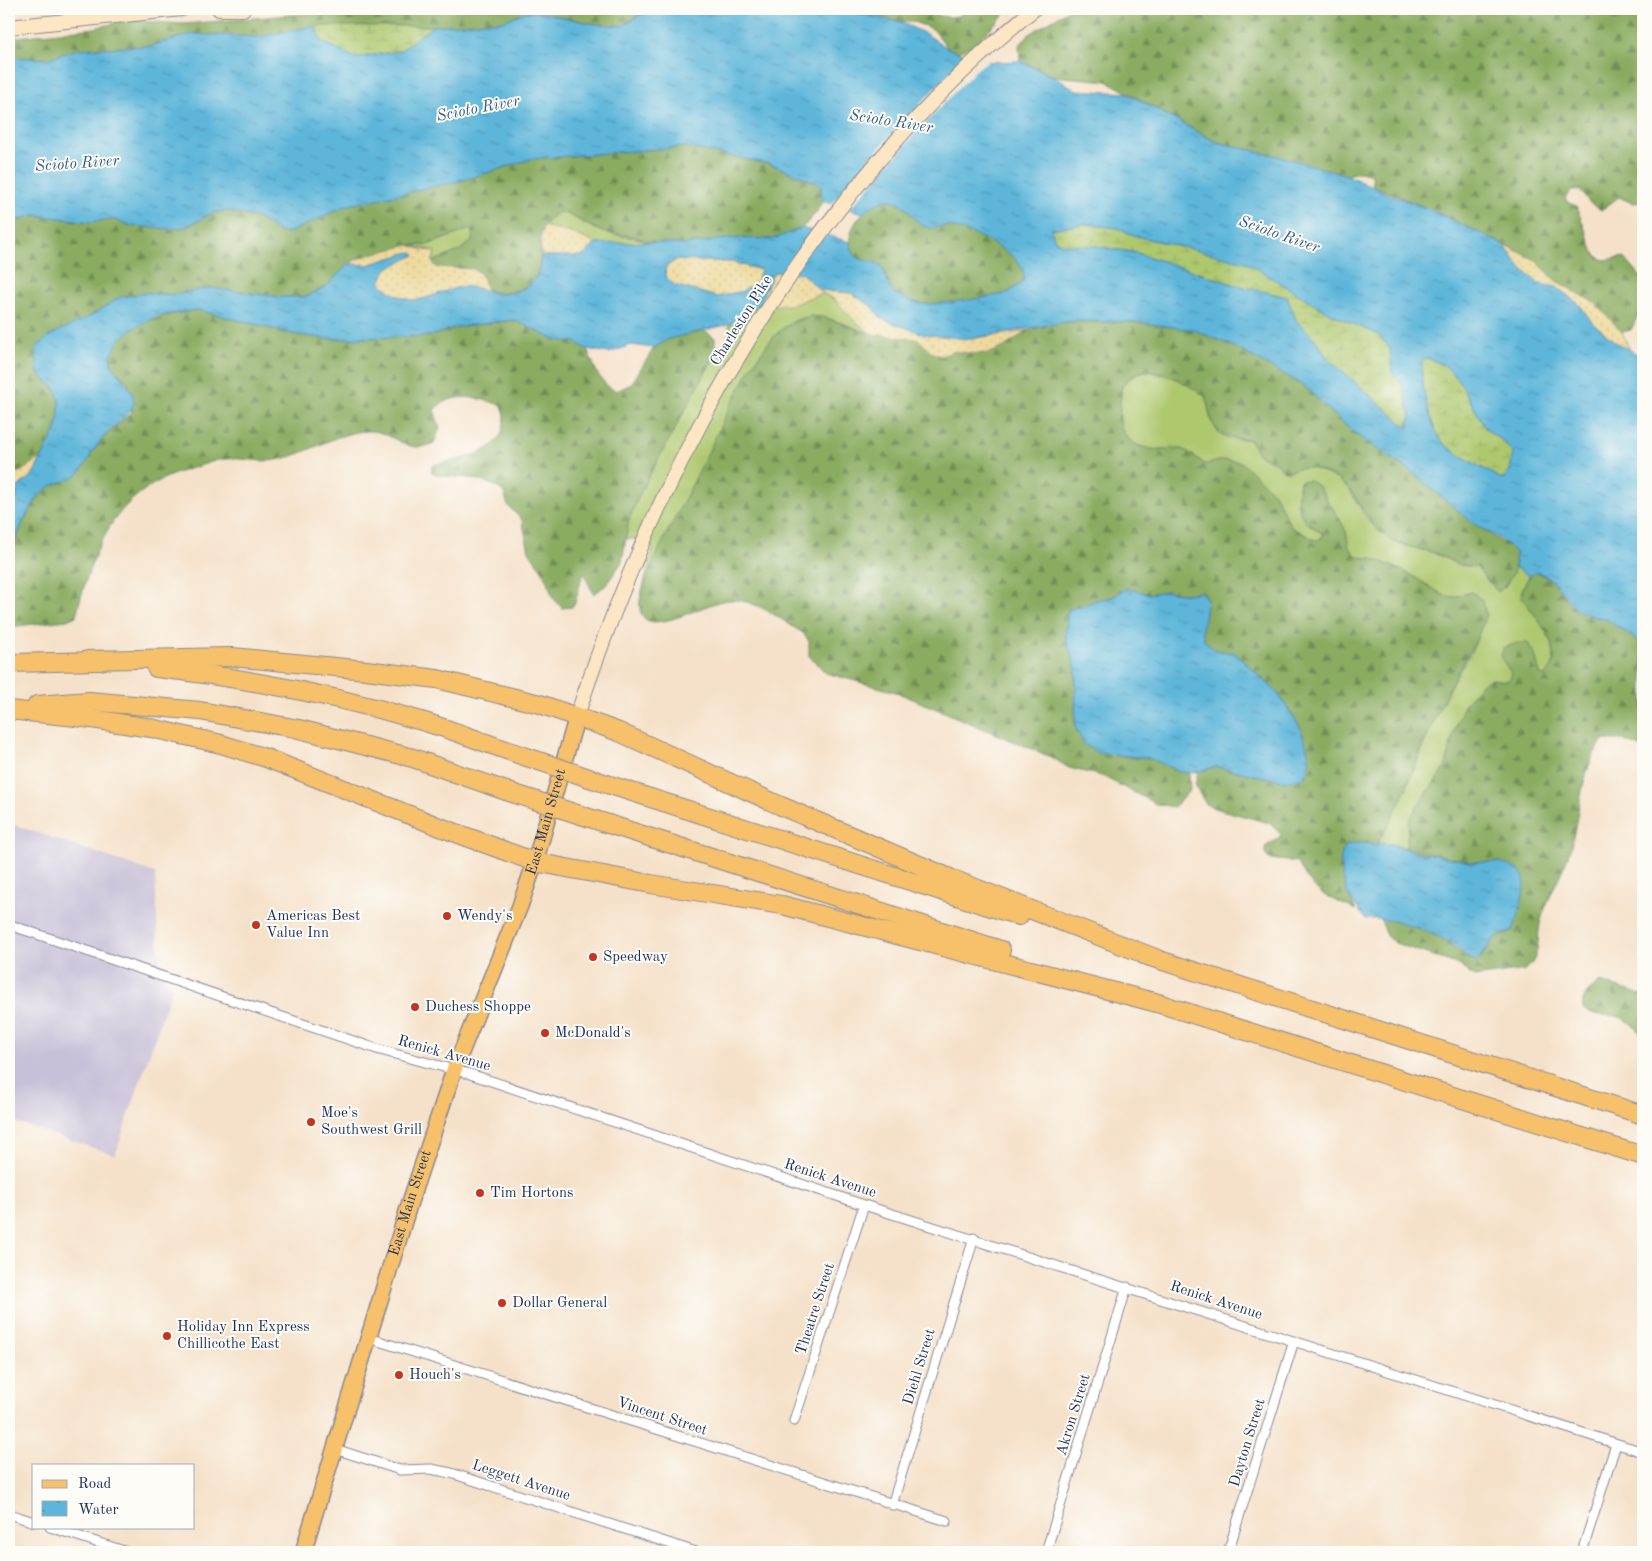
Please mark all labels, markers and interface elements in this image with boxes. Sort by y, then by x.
water label: Scioto River [435,93,522,125]
water label: Scioto River [848,108,935,137]
water label: Scioto River [34,153,121,175]
water label: Scioto River [1237,214,1323,257]
street label: Charleston Pike [708,273,776,369]
street label: East Main Street [524,767,569,877]
place label: Americas Best Value Inn [266,909,360,941]
place label: Wendy's [457,909,512,924]
marker: Wendy's [441,910,453,922]
marker: Americas Best Value Inn [250,919,262,931]
place label: Speedway [603,950,668,965]
marker: Speedway [587,951,599,963]
place label: Duchess Shoppe [425,1000,531,1015]
marker: Duchess Shoppe [409,1001,421,1013]
place label: McDonald's [555,1026,631,1041]
marker: McDonald's [539,1027,551,1039]
street label: Renick Avenue [396,1034,492,1074]
place label: Moe's Southwest Grill [321,1106,422,1138]
marker: Moe's Southwest Grill [305,1116,317,1128]
street label: East Main Street [386,1148,434,1258]
street label: Renick Avenue [782,1157,878,1201]
place label: Tim Hortons [490,1186,574,1201]
marker: Tim Hortons [474,1187,486,1199]
street label: Theatre Street [794,1261,838,1357]
street label: Renick Avenue [1168,1279,1264,1323]
place label: Dollar General [512,1296,607,1311]
marker: Dollar General [496,1297,508,1309]
place label: Holiday Inn Express Chillicothe East [177,1320,310,1352]
street label: Diehl Street [901,1327,939,1407]
marker: Holiday Inn Express Chillicothe East [161,1330,173,1342]
place label: Houch's [409,1368,461,1383]
marker: Houch's [393,1369,405,1381]
street label: Akron Street [1054,1372,1094,1458]
street label: Vincent Street [615,1395,709,1439]
street label: Dayton Street [1227,1397,1269,1489]
street label: Leggett Avenue [470,1458,572,1504]
legend [32,1464,195,1528]
text: Road [78,1477,112,1492]
text: Water [78,1503,119,1518]

